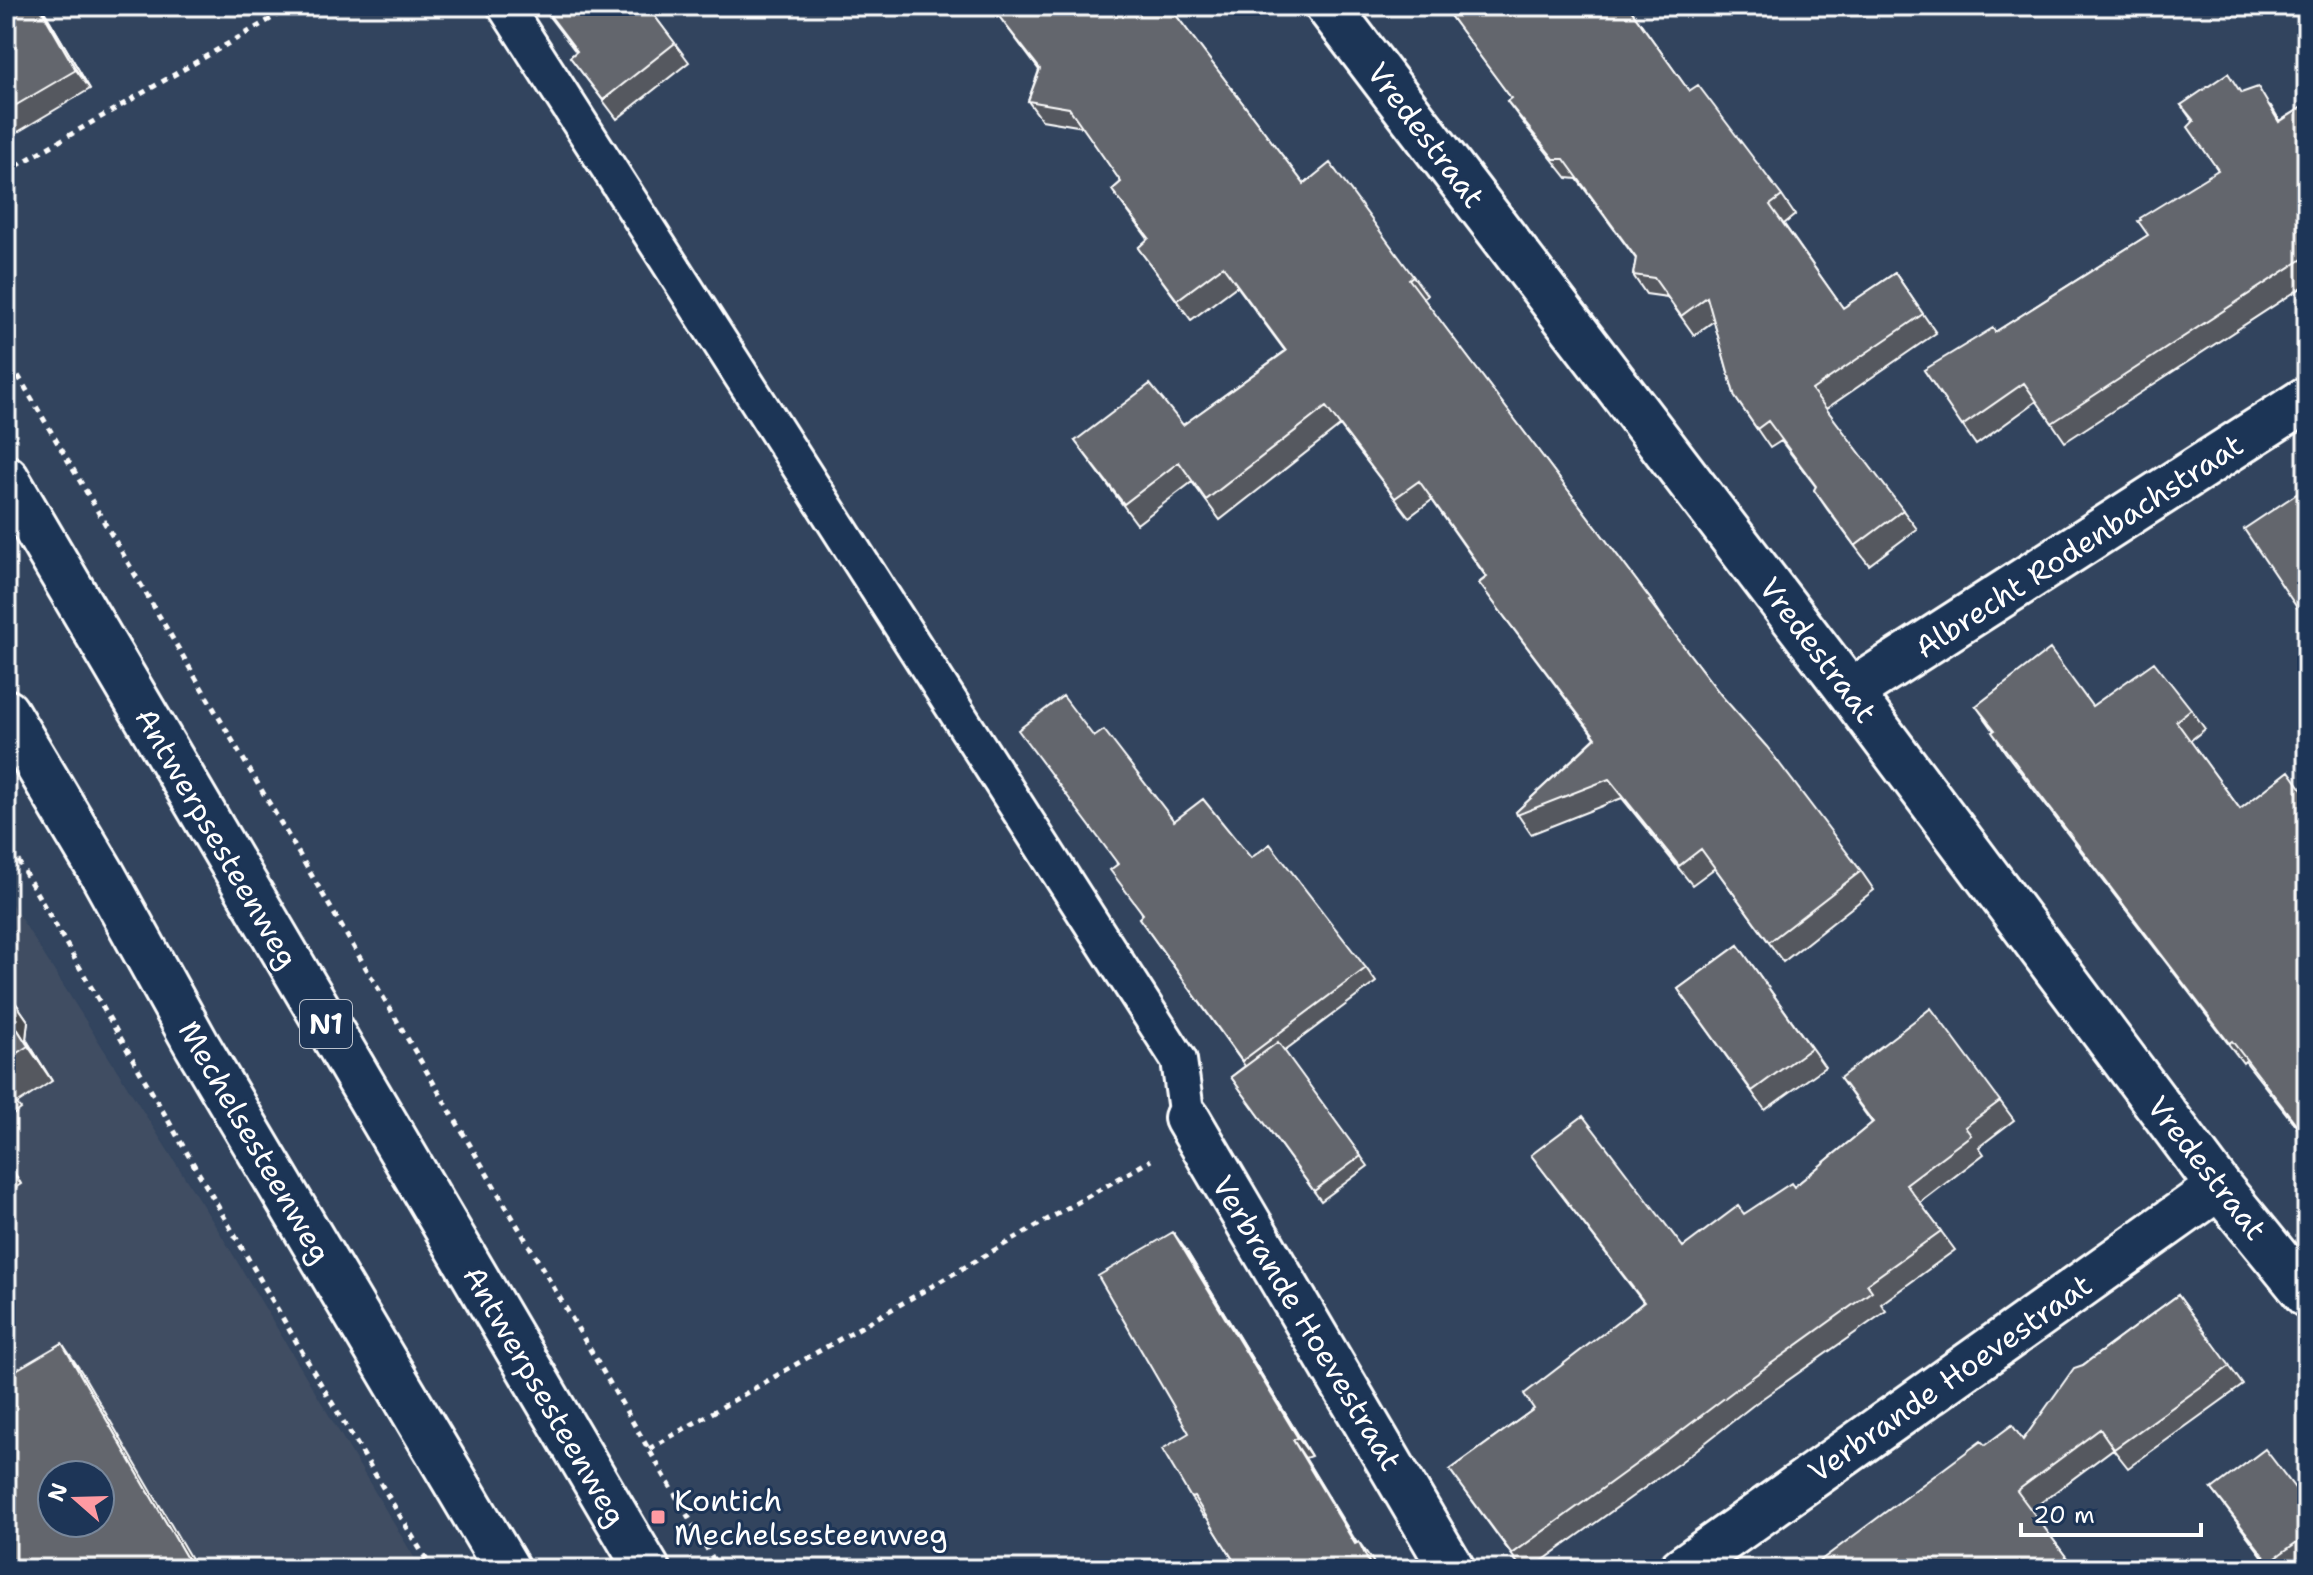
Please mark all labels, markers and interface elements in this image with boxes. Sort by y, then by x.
street label: Vredestraat [1358,54,1494,216]
street label: Albrecht Rodenbachstraat [1907,424,2251,668]
street label: Vredestraat [1750,569,1886,731]
street label: Antwerpsesteenweg [126,700,308,976]
road number: N1 [300,1000,352,1048]
street label: Mechelsesteenweg [169,1013,341,1271]
street label: Vredestraat [2138,1087,2276,1249]
street label: Verbrande Hoevestraat [1202,1168,1412,1478]
street label: Antwerpsesteenweg [454,1258,636,1534]
street label: Verbrande Hoevestraat [1800,1264,2100,1492]
north arrow [36,1459,116,1539]
text: N [41,1479,74,1505]
place label: Kontich Mechelsesteenweg [674,1480,948,1555]
scale bar [2021,1487,2201,1537]
text: 20 m [2033,1499,2095,1531]
marker: Kontich Mechelsesteenweg [649,1508,667,1526]

